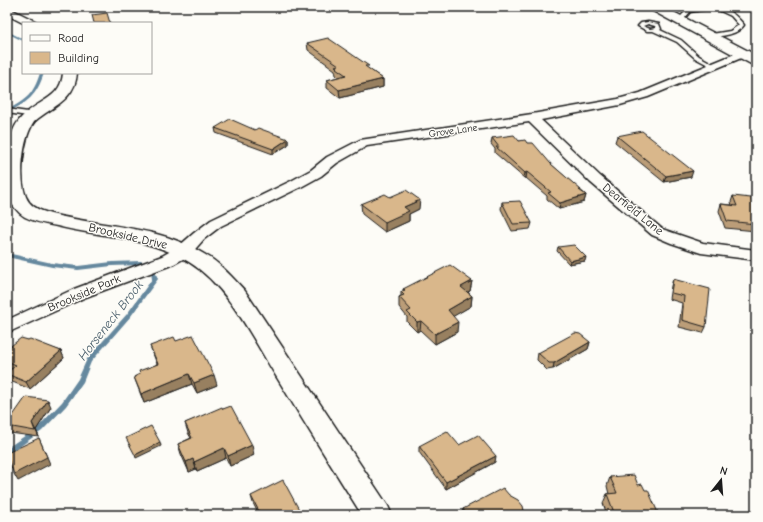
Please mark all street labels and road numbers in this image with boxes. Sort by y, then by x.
street label: Grove Lane [428,122,478,140]
street label: Dearfield Lane [600,180,666,238]
street label: Brookside Drive [87,220,169,252]
street label: Brookside Park [46,271,123,315]

